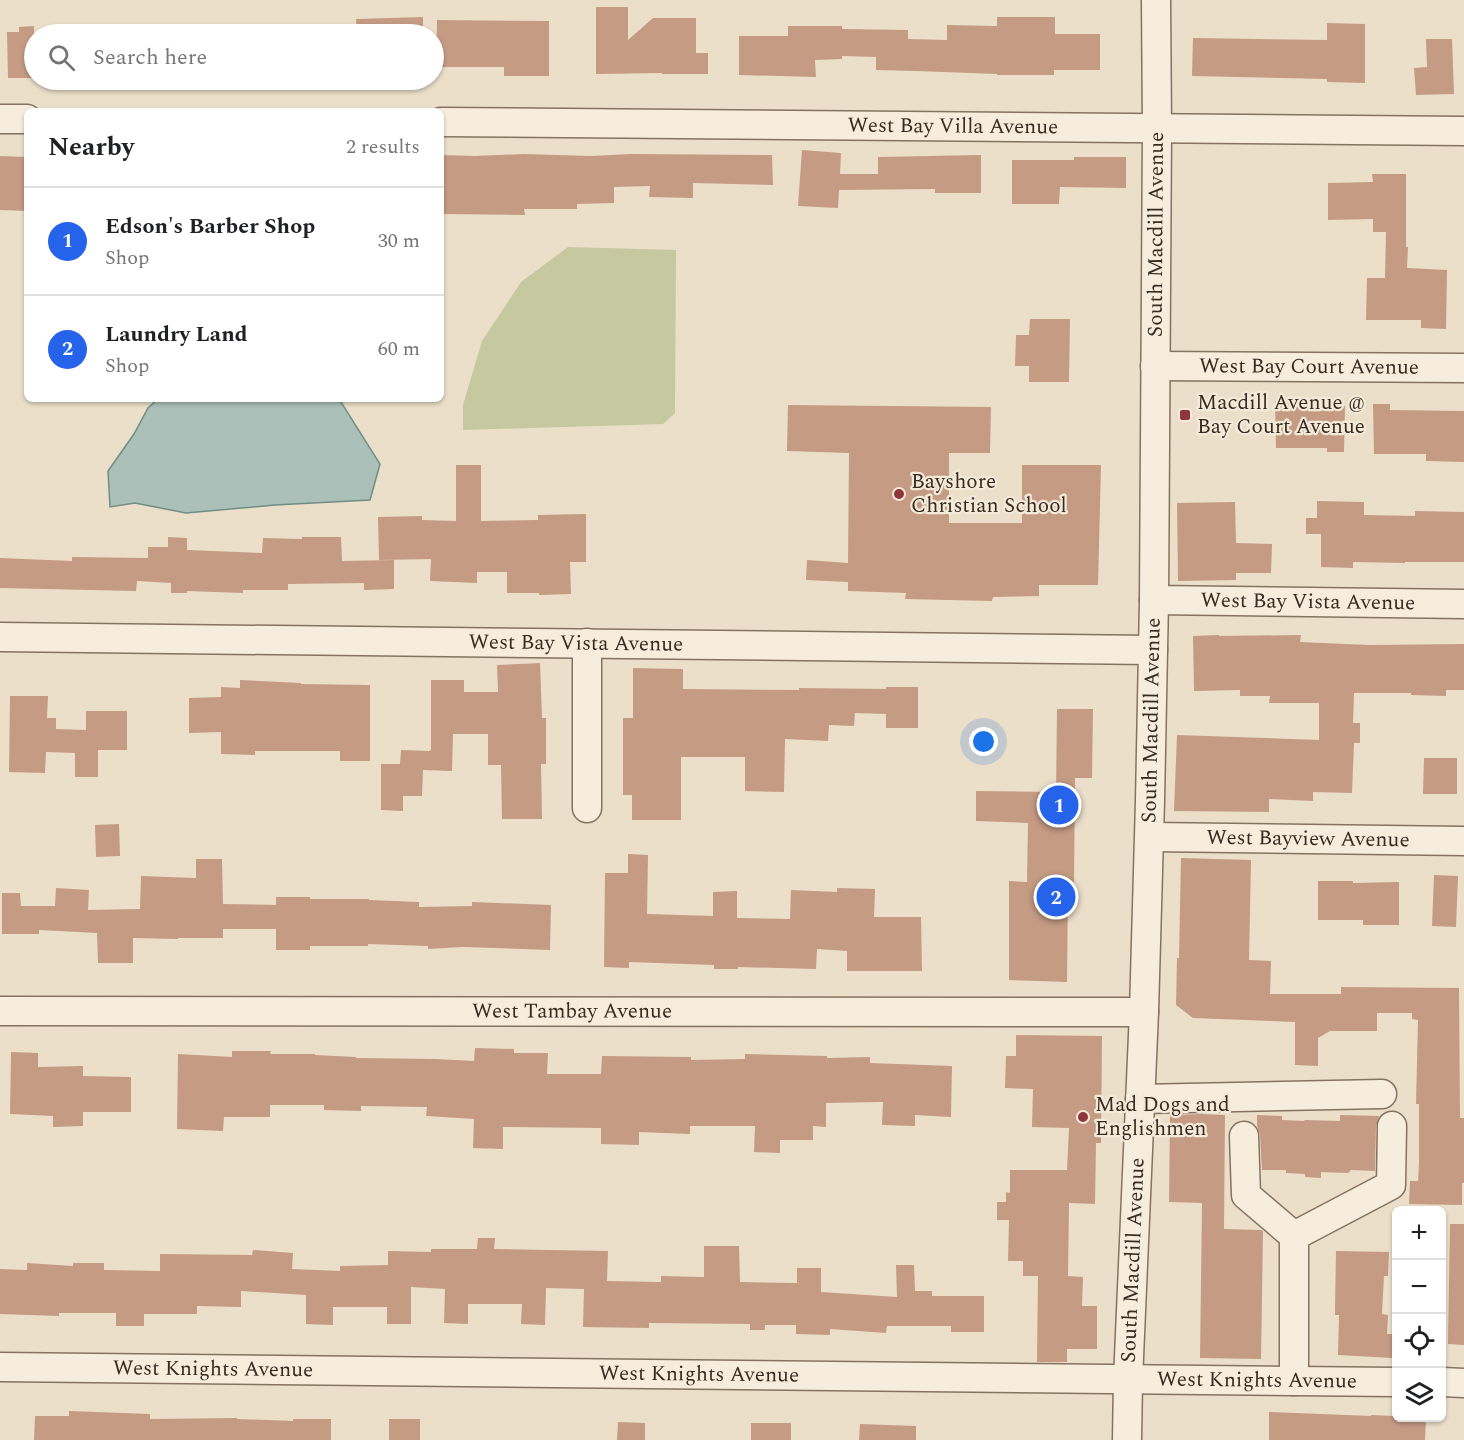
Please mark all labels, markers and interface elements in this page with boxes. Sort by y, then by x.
search box [24,24,444,90]
icon: search [45,41,78,74]
text: Search here [93,41,207,74]
street label: West Bay Villa Avenue [848,110,1058,143]
text: Nearby [48,127,134,167]
text: 2 results [346,132,420,162]
street label: South Macdill Avenue [1140,132,1173,337]
text: Edson's Barber Shop [105,210,315,243]
text: 1 [62,226,73,256]
text: 30 m [378,226,420,256]
text: Shop [105,243,149,273]
text: Laundry Land [105,318,248,351]
text: 2 [62,334,73,364]
text: 60 m [378,334,420,364]
street label: West Bay Court Avenue [1199,350,1419,384]
text: Shop [105,351,149,381]
place label: Macdill Avenue @ Bay Court Avenue [1197,387,1365,443]
marker: Macdill Avenue @ Bay Court Avenue [1178,408,1192,422]
place label: Bayshore Christian School [911,466,1067,522]
marker: Bayshore Christian School [892,487,906,501]
street label: West Bay Vista Avenue [1200,585,1415,619]
street label: South Macdill Avenue [1133,617,1170,824]
street label: West Bay Vista Avenue [468,626,683,661]
your location [969,727,998,756]
pin: 1 [1040,782,1078,828]
street label: West Bayview Avenue [1206,822,1410,856]
pin: 2 [1036,874,1076,920]
street label: West Tambay Avenue [472,995,672,1028]
place label: Mad Dogs and Englishmen [1095,1089,1230,1145]
marker: Mad Dogs and Englishmen [1076,1110,1090,1124]
street label: South Macdill Avenue [1113,1157,1154,1363]
map controls [1392,1206,1446,1422]
button: + [1392,1206,1446,1260]
button: − [1392,1260,1446,1314]
button: locate [1392,1314,1446,1368]
street label: West Knights Avenue [113,1352,313,1386]
street label: West Knights Avenue [599,1357,799,1392]
street label: West Knights Avenue [1157,1363,1357,1398]
button: layers [1392,1368,1446,1422]

